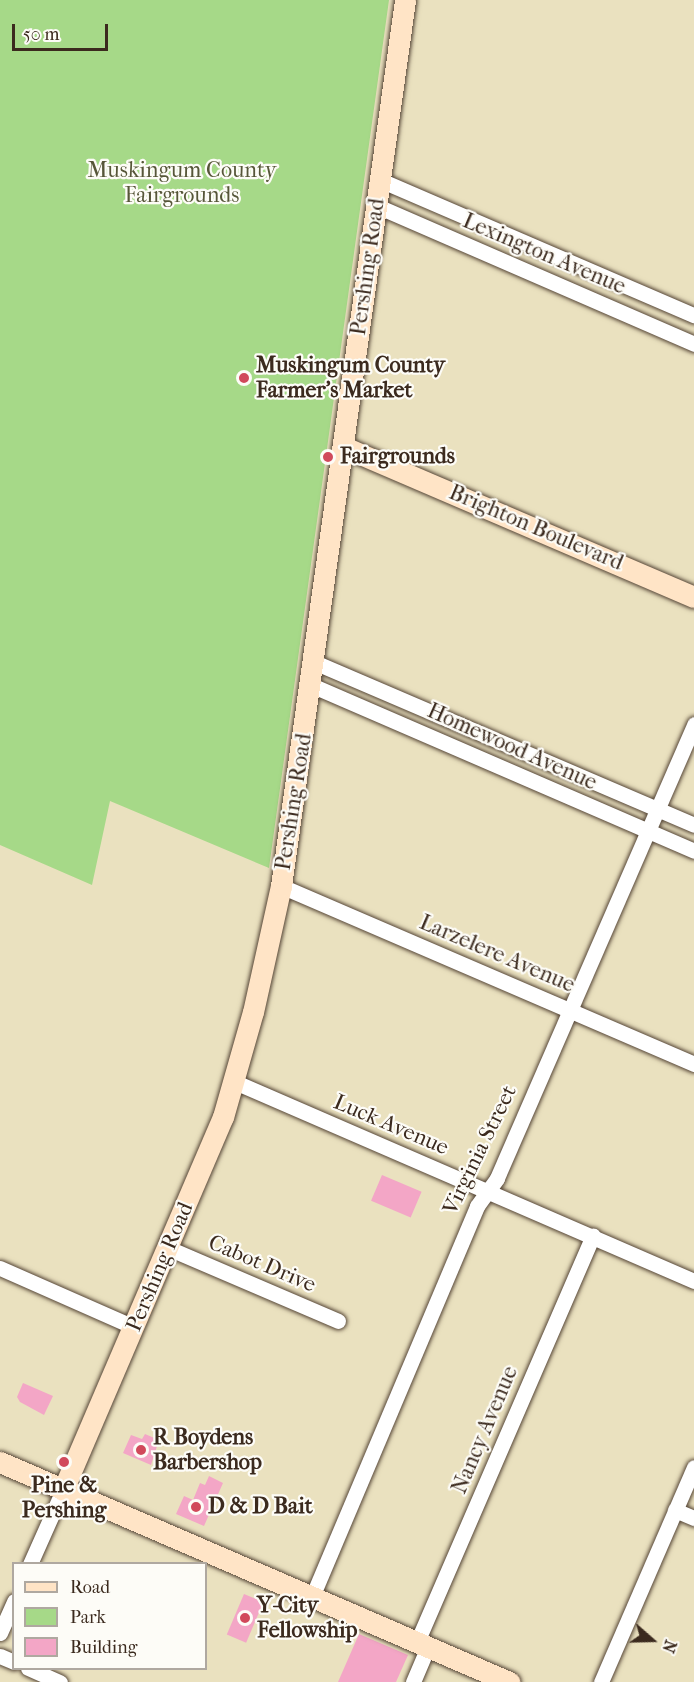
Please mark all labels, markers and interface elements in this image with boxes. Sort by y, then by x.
scale bar [15,12,111,50]
text: 50 m [23,24,59,45]
park label: Muskingum County Fairgrounds [87,157,277,208]
street label: Pershing Road [345,197,391,337]
street label: Lexington Avenue [459,208,629,300]
place label: Muskingum County Farmer's Market [256,352,445,404]
marker: Muskingum County Farmer's Market [237,371,251,385]
place label: Fairgrounds [340,444,455,470]
marker: Fairgrounds [321,450,335,464]
street label: Brighton Boulevard [445,479,627,577]
street label: Homewood Avenue [423,698,601,796]
street label: Pershing Road [270,732,318,872]
street label: Larzelere Avenue [415,909,579,999]
street label: Virginia Street [437,1081,523,1219]
street label: Luck Avenue [330,1089,452,1161]
street label: Pershing Road [121,1198,199,1336]
street label: Cabot Drive [204,1230,320,1298]
street label: Nancy Avenue [446,1362,524,1498]
place label: R Boydens Barbershop [153,1424,262,1476]
marker: R Boydens Barbershop [134,1443,148,1457]
marker: Pine & Pershing [57,1455,71,1469]
place label: Pine & Pershing [22,1472,106,1524]
place label: D & D Bait [208,1494,312,1520]
marker: D & D Bait [189,1500,203,1514]
legend [12,1562,207,1670]
text: Road [70,1577,110,1598]
place label: Y-City Fellowship [257,1592,357,1644]
text: Park [70,1607,106,1628]
north arrow [622,1610,682,1670]
marker: Y-City Fellowship [238,1611,252,1625]
text: Building [70,1637,137,1658]
text: N [658,1637,680,1655]

